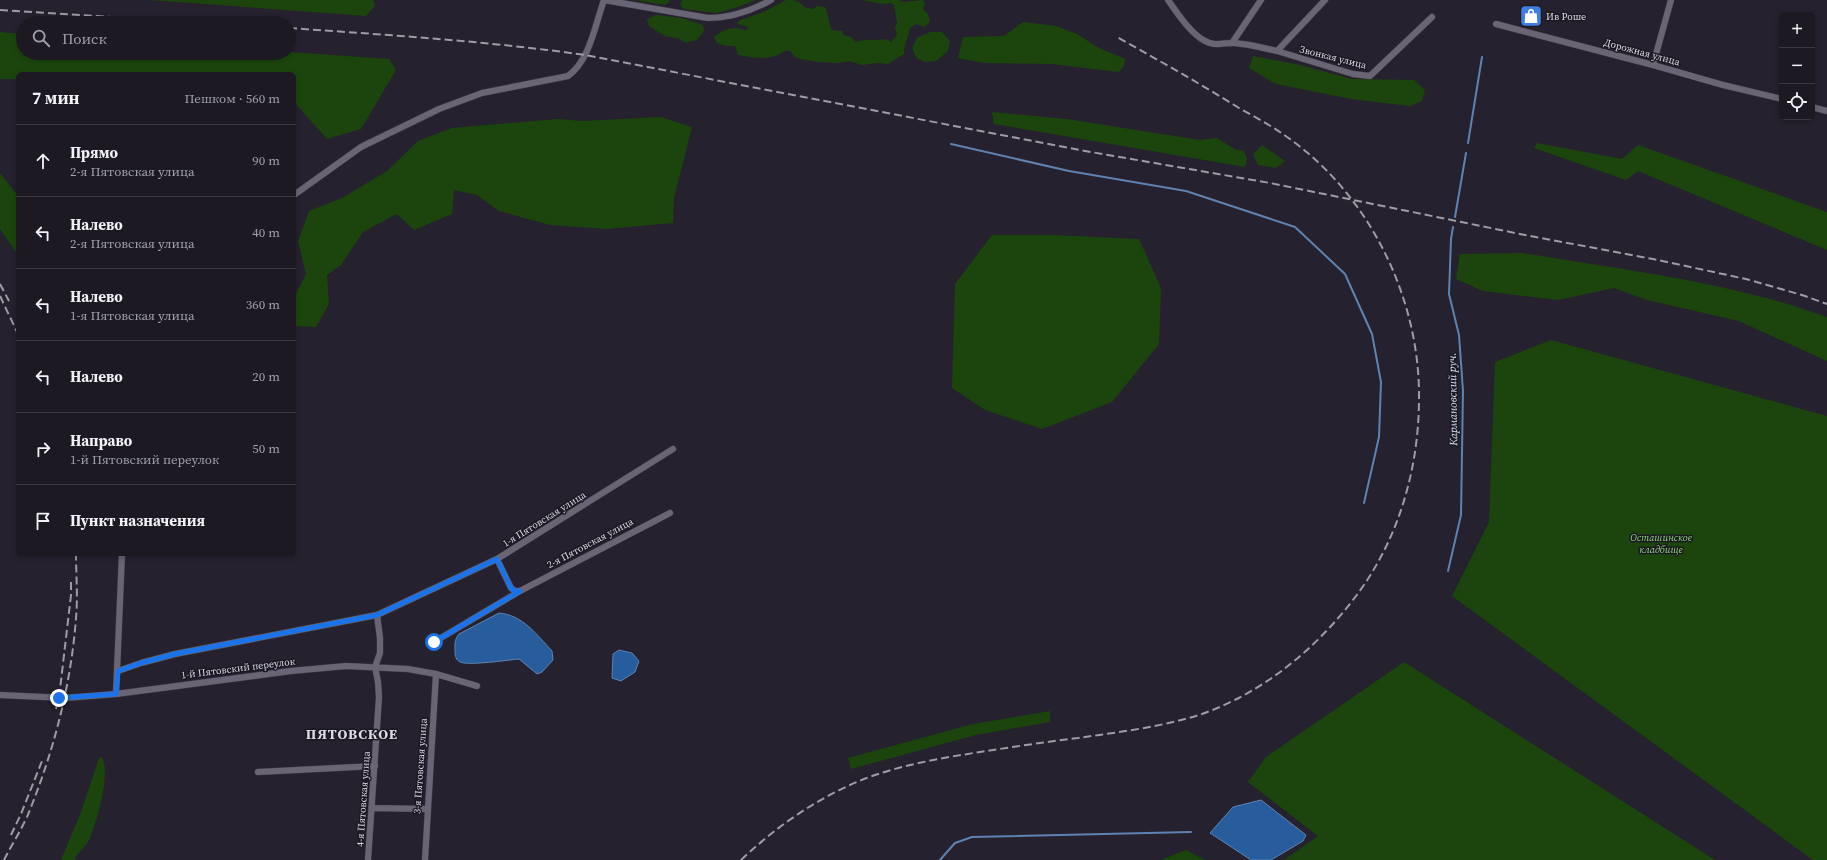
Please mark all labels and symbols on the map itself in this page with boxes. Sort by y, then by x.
shop icon: Ив Роше [1518,3,1544,29]
place label: Ив Роше [1546,10,1586,23]
street label: Дорожная улица [1603,36,1682,69]
street label: Звонкая улица [1298,42,1369,72]
water label: Кармановский руч. [1445,352,1461,447]
street label: 1-я Пятовская улица [500,488,589,550]
street label: 2-я Пятовская улица [545,514,636,571]
park label: Осташинское кладбище [1630,531,1692,556]
route start [425,633,443,651]
street label: 1-й Пятовский переулок [180,655,296,681]
route end [50,689,68,707]
street label: 3-я Пятовская улица [410,717,430,814]
district label: ПЯТОВСКОЕ [306,724,398,744]
street label: 4-я Пятовская улица [353,750,373,847]

